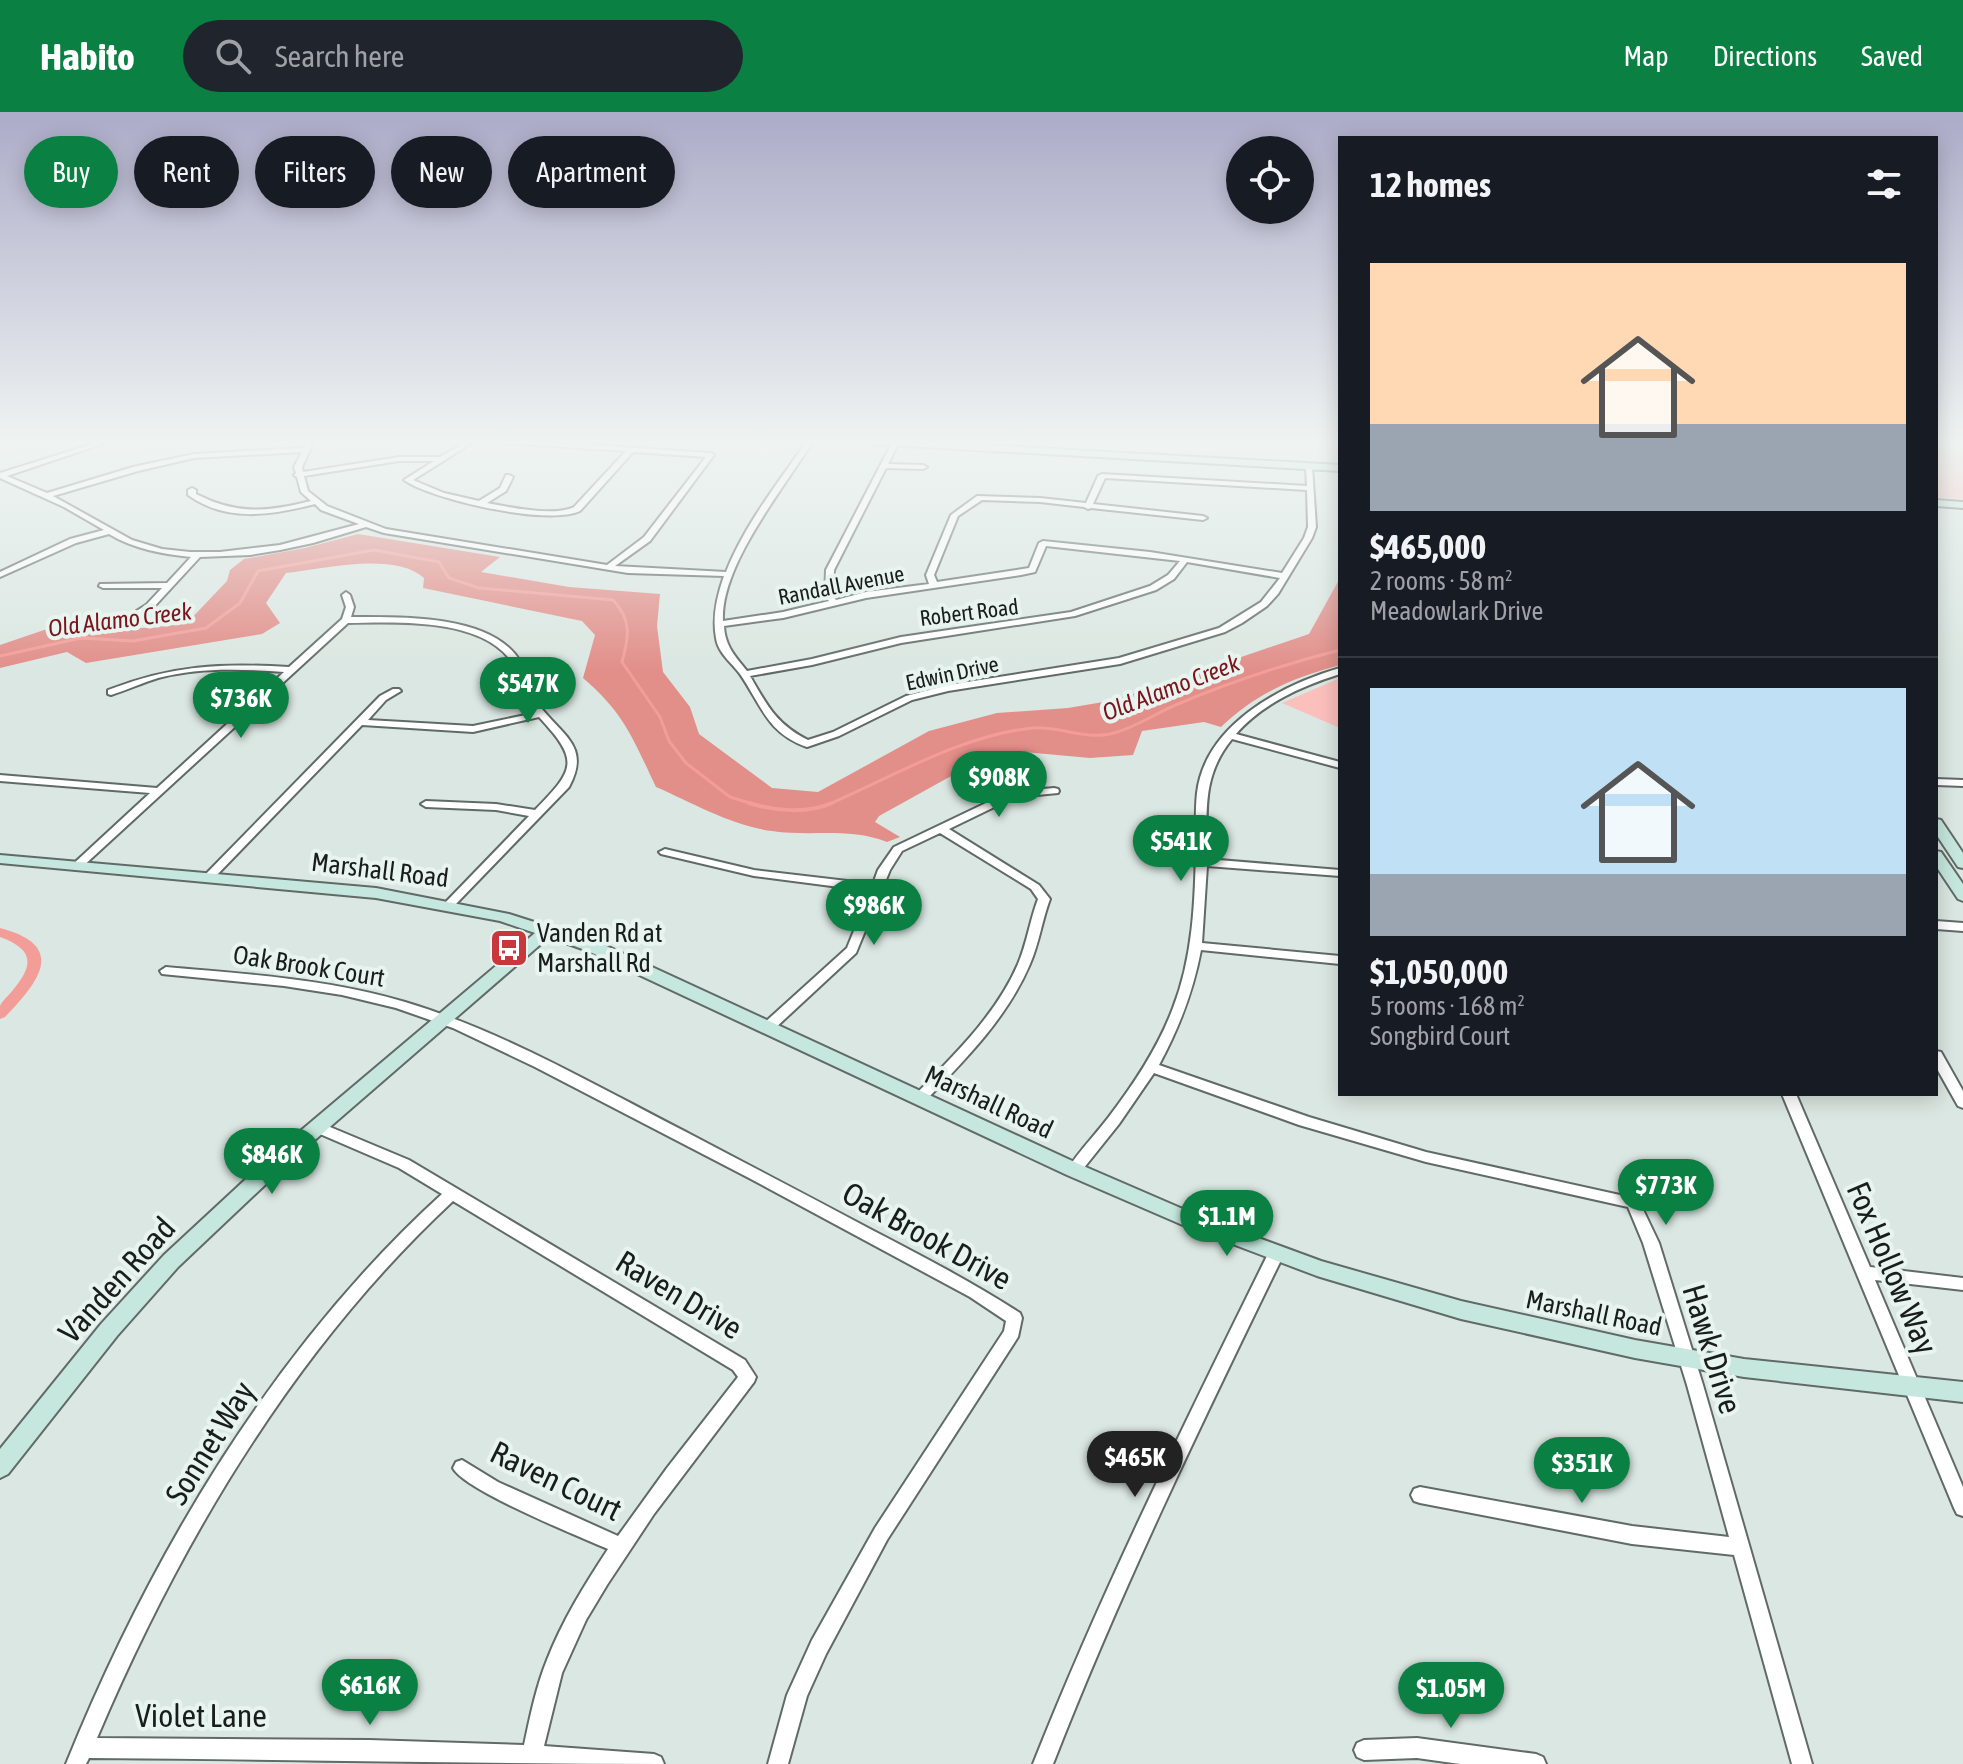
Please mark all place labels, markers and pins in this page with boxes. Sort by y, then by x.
pin: $547K [472,657,584,725]
pin: $736K [185,672,297,740]
pin: $908K [943,751,1055,819]
pin: $541K [1125,815,1237,883]
pin: $986K [818,879,930,947]
place label: Vanden Rd at Marshall Rd [537,918,662,978]
bus stop icon: Vanden Rd at Marshall Rd [488,927,530,969]
pin: $846K [216,1128,328,1196]
pin: $773K [1610,1159,1722,1227]
pin: $1.1M [1171,1190,1283,1258]
pin: $465K [1079,1431,1191,1499]
pin: $351K [1526,1437,1638,1505]
pin: $616K [314,1659,426,1727]
pin: $1.05M [1386,1662,1516,1730]

